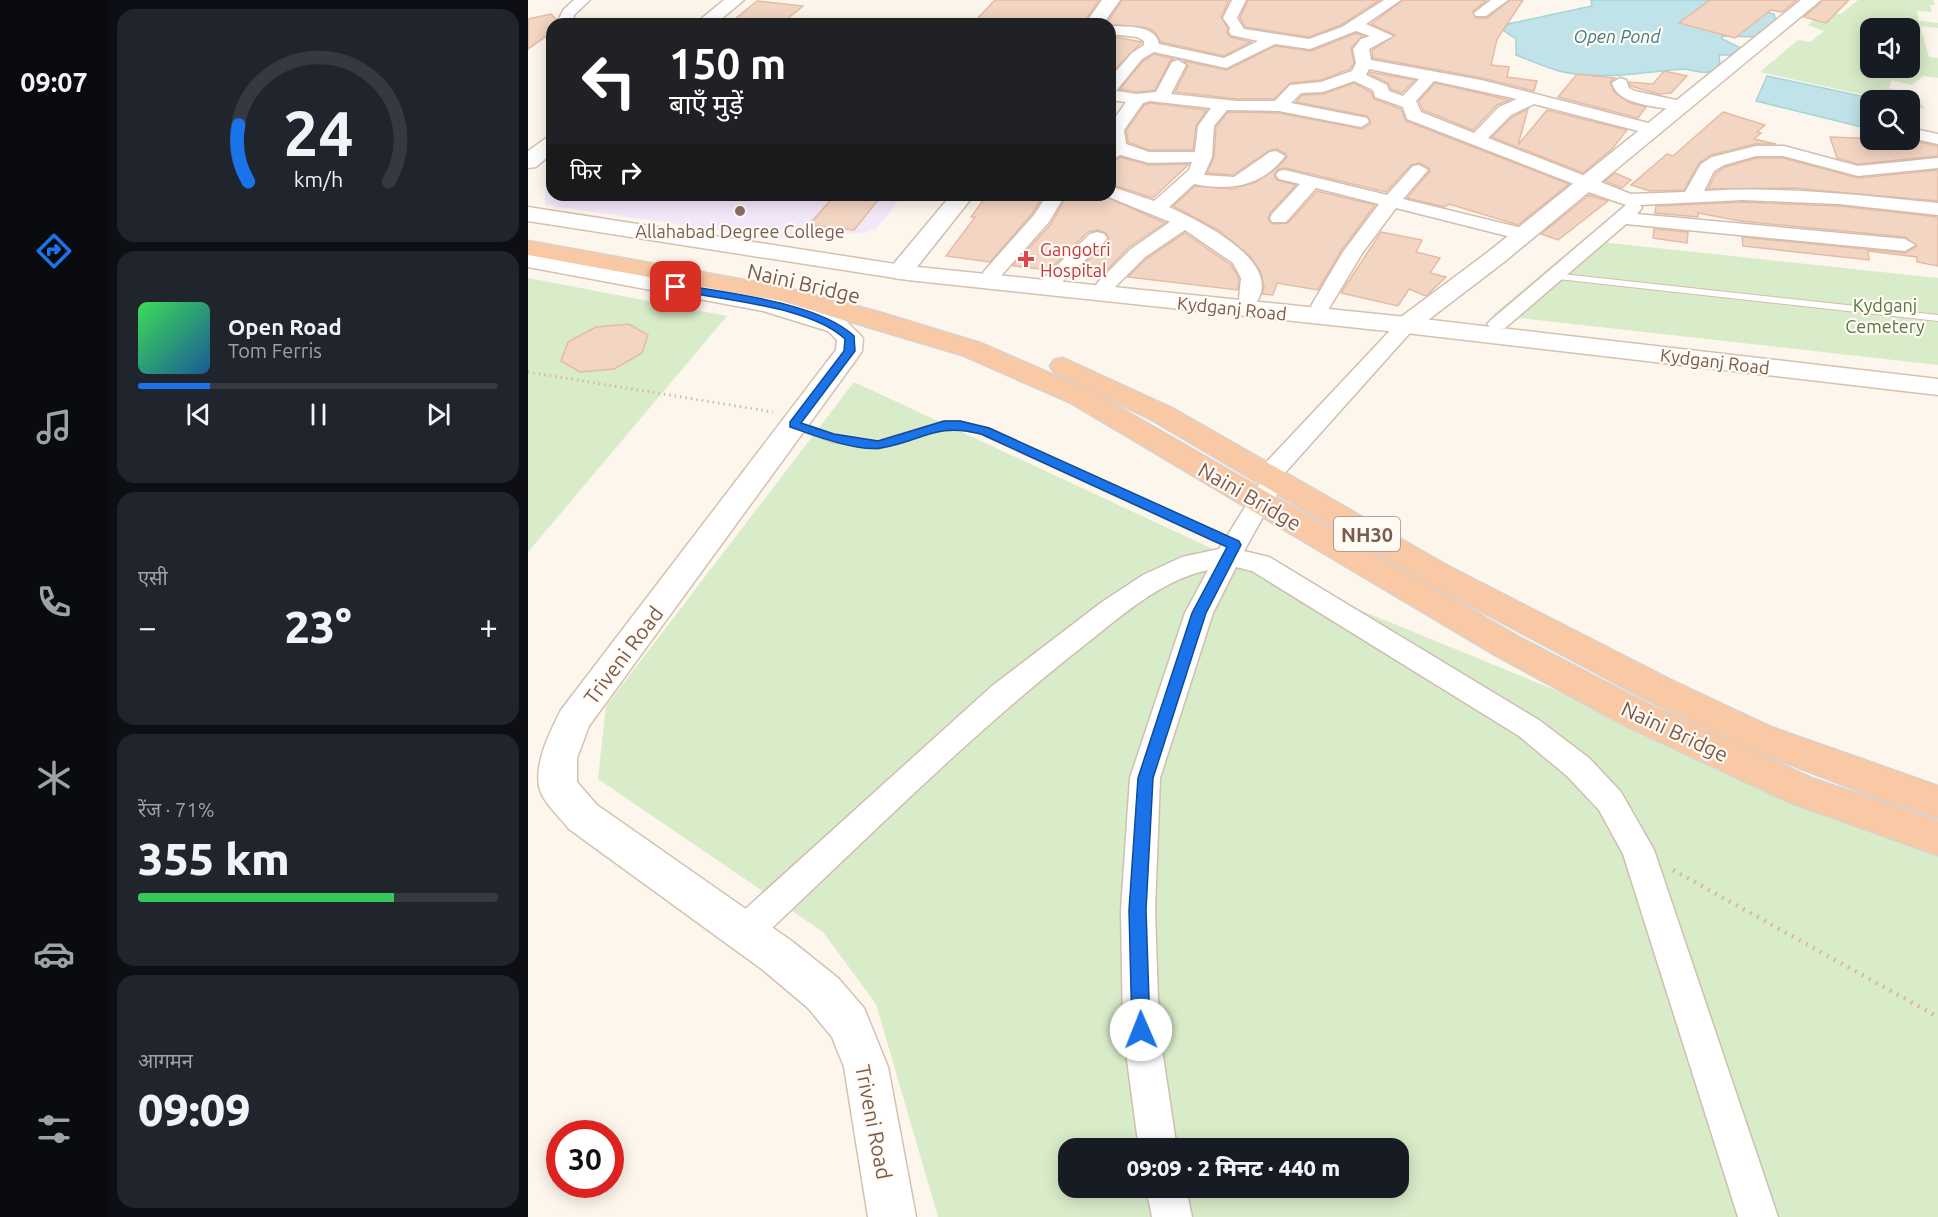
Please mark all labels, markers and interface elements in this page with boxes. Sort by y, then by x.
map controls [1860,18,1920,150]
button: sound [1860,18,1920,78]
water label: Open Pond [1574,26,1661,46]
text: 150 m [669,40,786,87]
icon: left [570,42,648,120]
text: 09:07 [20,67,88,97]
text: बाएँ मुड़ें [669,89,743,119]
button: search [1860,90,1920,150]
text: 24 [283,98,353,168]
icon: right [614,156,647,189]
text: फिर [570,158,602,183]
text: km/h [293,168,343,192]
marker: Allahabad Degree College [733,204,747,218]
place label: Allahabad Degree College [635,221,845,241]
icon: directions [33,230,75,272]
place label: Gangotri Hospital [1040,239,1111,280]
marker: Gangotri Hospital [1017,250,1035,268]
street label: Naini Bridge [745,258,863,308]
pin [650,261,701,312]
icon: arrive [659,270,692,303]
street label: Kydganj Road [1176,292,1288,324]
park label: Kydganj Cemetery [1845,295,1925,336]
text: Open Road [228,314,342,339]
text: Tom Ferris [228,339,322,362]
street label: Kydganj Road [1659,344,1771,378]
icon: previous [182,398,215,431]
icon: pause [302,398,335,431]
icon: next [422,398,455,431]
icon: music [33,406,75,448]
street label: Naini Bridge [1194,457,1306,535]
road number: NH30 [1334,517,1400,551]
text: एसी [138,566,168,589]
icon: phone [33,581,75,623]
text: 23° [284,601,352,652]
street label: Triveni Road [578,601,668,709]
text: − [138,608,157,645]
text: + [479,608,498,645]
street label: Naini Bridge [1618,696,1732,766]
icon: climate [33,757,75,799]
text: रेंज · 71% [138,798,214,821]
text: 355 km [138,833,290,884]
icon: car [33,933,75,975]
position arrow [1109,998,1173,1062]
text: आगमन [138,1049,193,1072]
street label: Triveni Road [851,1063,897,1181]
text: 09:09 [138,1084,251,1135]
icon: filters [33,1108,75,1150]
speed limit sign: 30 [546,1120,624,1198]
text: 09:09 · 2 मिनट · 440 m [1127,1155,1340,1180]

